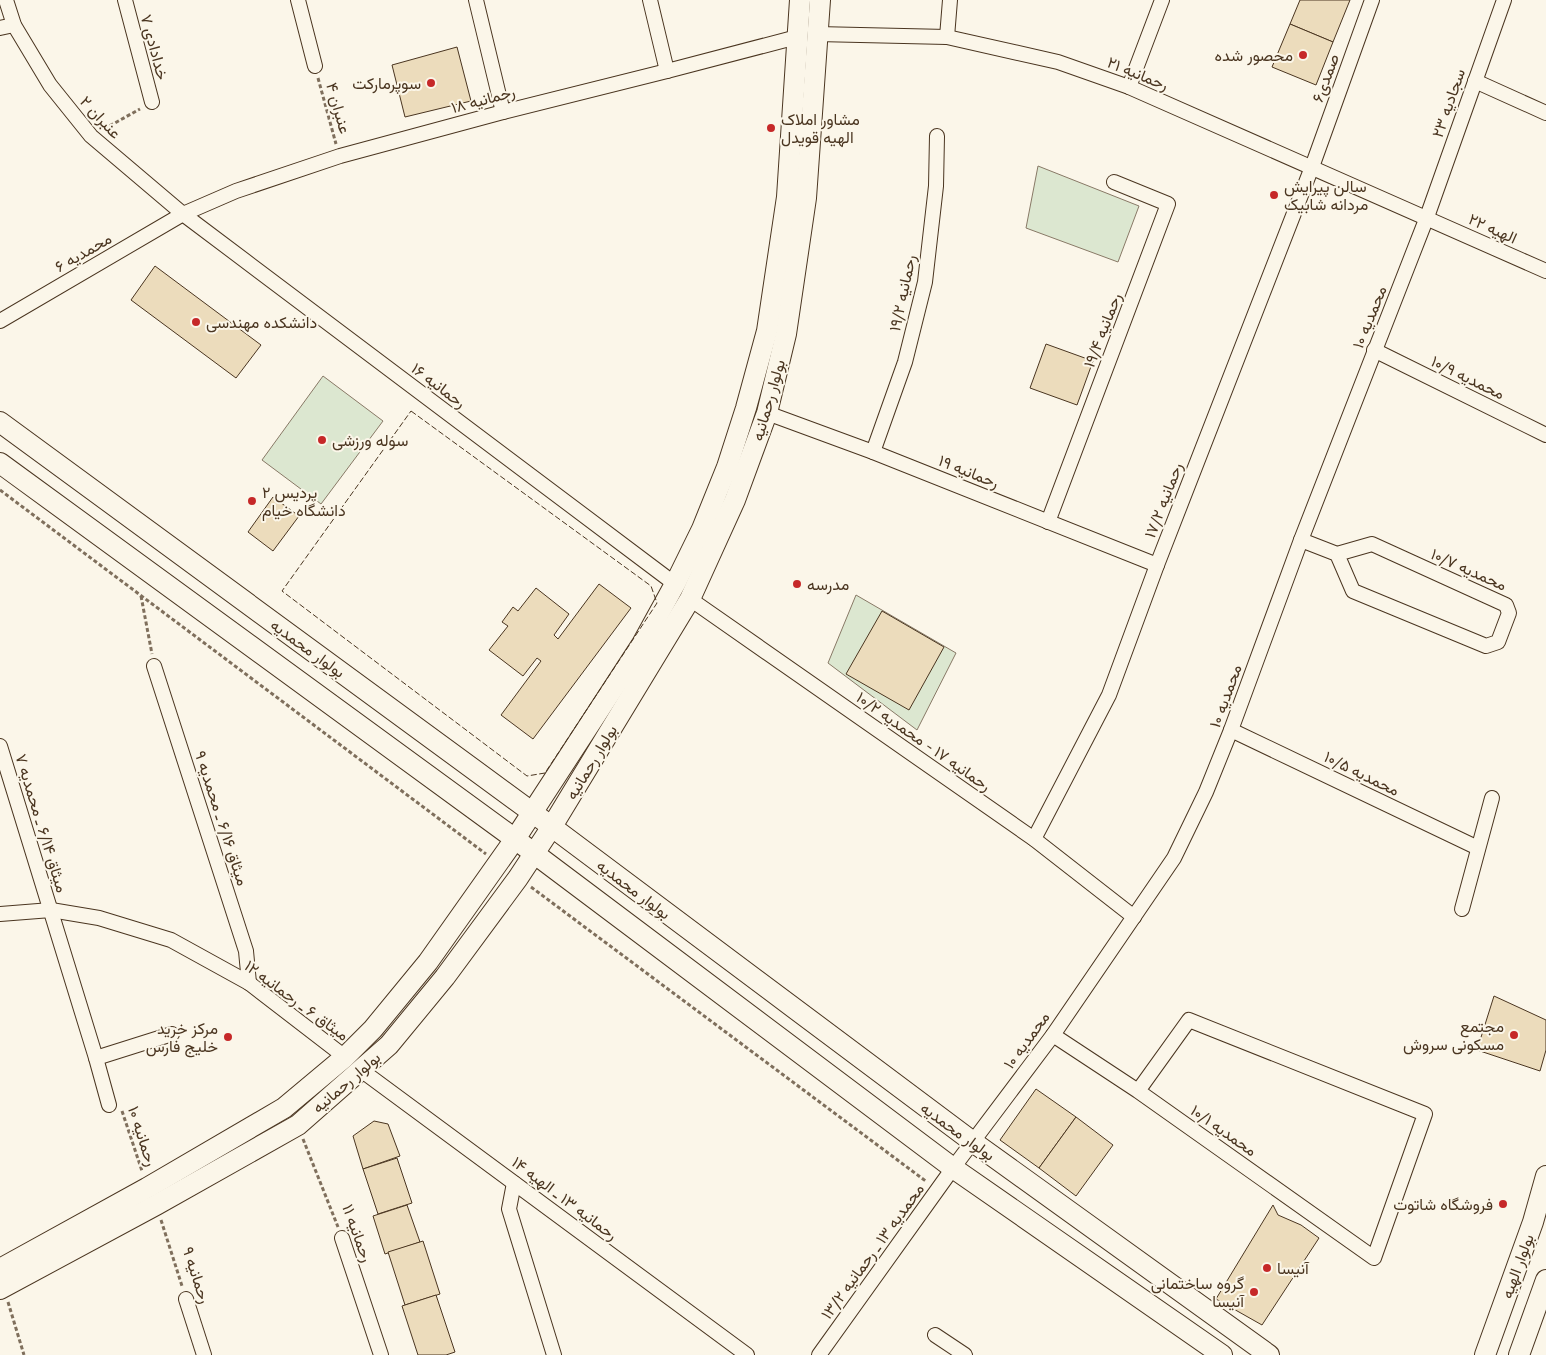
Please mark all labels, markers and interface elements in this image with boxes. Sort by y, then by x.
street label: خدادادی ۷ [136,12,173,82]
place label: محصور شده [1215,45,1293,66]
marker: محصور شده [1297,49,1309,61]
street label: صمدی۶ [1307,51,1344,105]
street label: رحمانیه ۲۱ [1104,52,1171,95]
street label: سجادیه ۲۳ [1427,66,1470,140]
place label: سوپرمارکت [352,73,421,95]
marker: سوپرمارکت [425,77,437,89]
street label: عنبران ۴ [321,80,356,136]
street label: رحمانیه ۱۸ [449,81,517,118]
street label: عنبران ۲ [75,91,126,143]
place label: مشاور املاک الهیه قویدل [781,109,860,148]
marker: مشاور املاک الهیه قویدل [765,122,777,134]
place label: سالن پیرایش مردانه شابیک [1284,176,1368,215]
marker: سالن پیرایش مردانه شابیک [1268,189,1280,201]
street label: الهیه ۲۲ [1465,208,1520,248]
street label: محمدیه ۶ [51,228,115,277]
street label: رحمانیه ۱۹/۲ [884,253,921,333]
street label: محمدیه ۱۰ [1347,283,1392,352]
street label: رحمانیه ۱۹/۴ [1079,290,1126,371]
place label: دانشکده مهندسی [206,312,317,333]
marker: دانشکده مهندسی [190,316,202,328]
street label: محمدیه ۱۰/۹ [1427,351,1508,404]
street label: بولوار رحمانیه [747,357,790,443]
street label: رحمانیه ۱۶ [407,358,470,413]
place label: سوله ورزشی [332,430,408,451]
marker: سوله ورزشی [316,434,328,446]
street label: رحمانیه ۱۹ [935,450,1002,493]
street label: رحمانیه ۱۷/۲ [1139,459,1188,541]
place label: پردیس ۲ دانشگاه خیام [262,482,346,521]
marker: پردیس ۲ دانشگاه خیام [246,495,258,507]
street label: محمدیه ۱۰/۷ [1427,543,1510,596]
place label: مدرسه [807,574,849,595]
marker: مدرسه [791,578,803,590]
street label: بولوار محمدیه [266,614,349,683]
street label: محمدیه ۱۰ [1204,662,1247,731]
street label: رحمانیه ۱۷ - محمدیه ۱۰/۲ [852,687,995,796]
street label: بولوار رحمانیه [561,721,622,804]
street label: محمدیه ۱۰/۵ [1321,746,1403,801]
street label: میثاق ۶/۱۶ ـ محمدیه ۹ [190,748,253,888]
street label: میثاق ۶/۱۴ ـ محمدیه ۷ [10,751,73,895]
street label: بولوار محمدیه [593,855,675,924]
street label: میثاق ۶ ـ رحمانیه ۱۲ [240,955,353,1045]
street label: محمدیه ۱۰ [999,1007,1054,1073]
place label: مجتمع مسکونی سروش [1403,1016,1504,1055]
place label: مرکز خرید خلیج فارس [146,1018,218,1058]
marker: مجتمع مسکونی سروش [1508,1029,1520,1041]
marker: مرکز خرید خلیج فارس [222,1031,234,1043]
street label: بولوار رحمانیه [308,1047,385,1118]
street label: بولوار محمدیه [916,1097,999,1166]
street label: محمدیه ۱۰/۱ [1186,1100,1261,1161]
street label: رحمانیه ۱۰ [123,1103,162,1169]
street label: رحمانیه ۱۳ ـ الهیه ۱۴ [508,1152,622,1245]
street label: محمدیه ۱۳ ـ رحمانیه ۱۳/۲ [816,1179,929,1323]
place label: فروشگاه شاتوت [1393,1194,1493,1215]
marker: فروشگاه شاتوت [1497,1198,1509,1210]
street label: رحمانیه ۱۱ [337,1201,378,1265]
street label: بولوار الهیه [1496,1231,1539,1301]
street label: رحمانیه ۹ [177,1244,216,1306]
place label: آنیسا [1277,1258,1310,1279]
marker: آنیسا [1261,1262,1273,1274]
place label: گروه ساختمانی آنیسا [1151,1273,1245,1312]
marker: گروه ساختمانی آنیسا [1248,1286,1260,1298]

